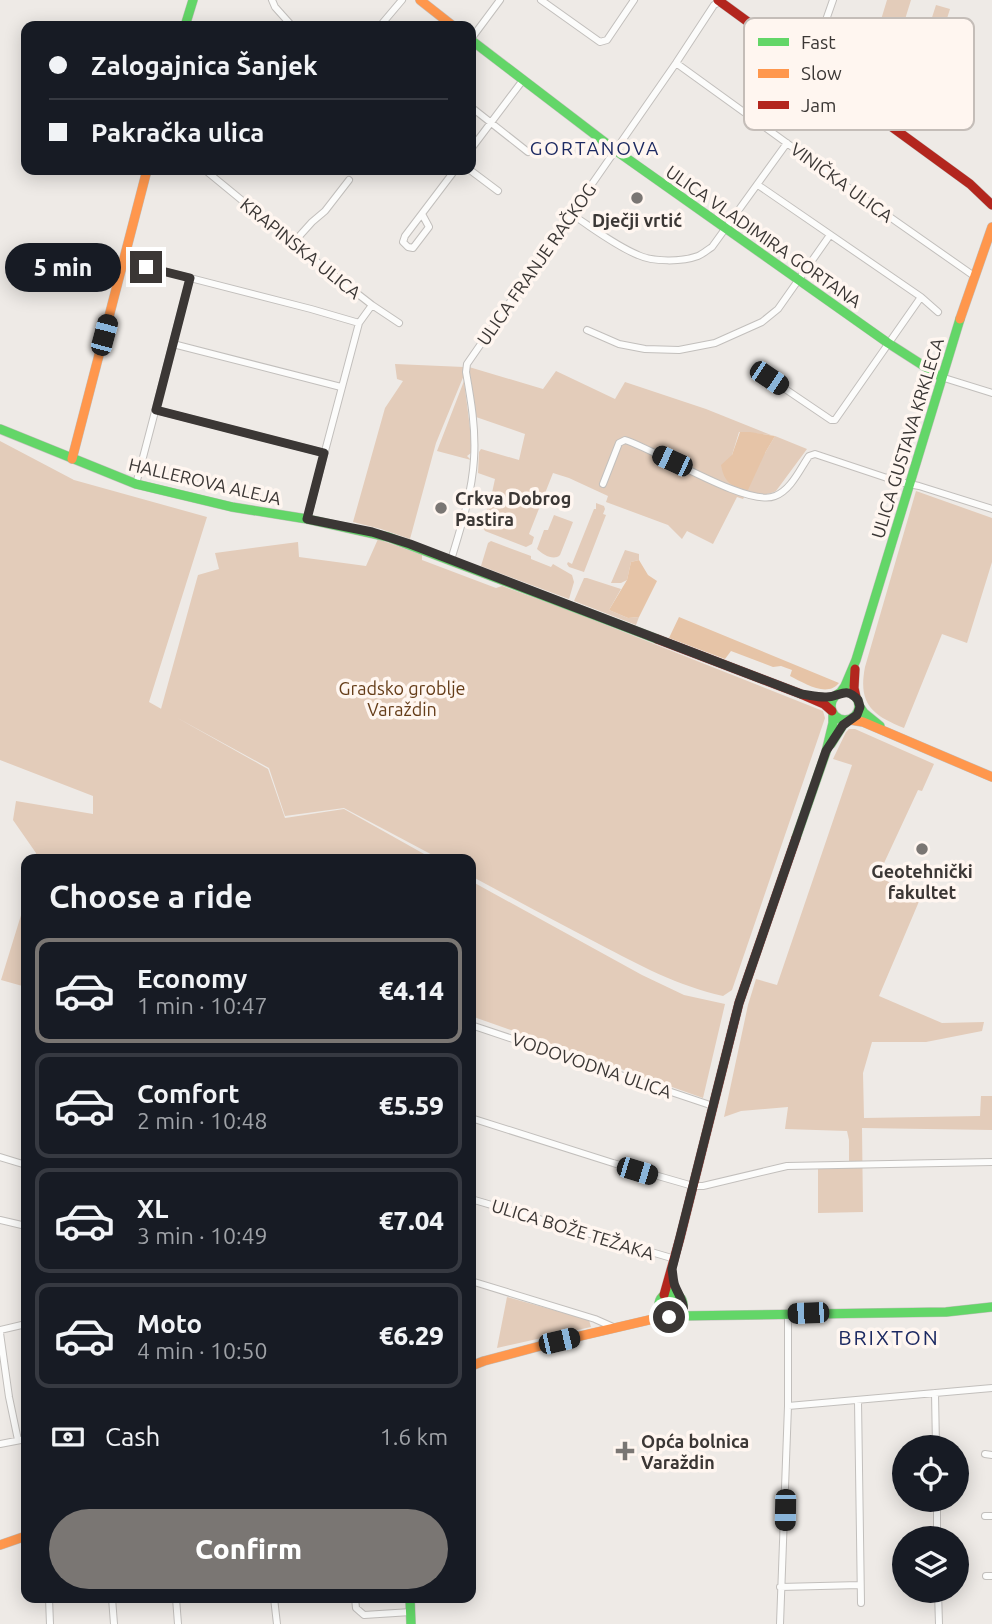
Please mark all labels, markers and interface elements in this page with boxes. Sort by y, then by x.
legend [744,18,974,130]
text: Fast [801,31,836,53]
text: Zalogajnica Šanjek [91,51,318,80]
text: Slow [801,62,842,84]
text: Jam [801,94,837,116]
text: Pakračka ulica [91,118,264,147]
district label: GORTANOVA [530,137,660,159]
street label: VINIČKA ULICA [787,138,898,226]
street label: ULICA VLADIMIRA GORTANA [663,161,866,311]
street label: ULICA FRANJE RAČKOG [472,179,599,349]
marker: Dječji vrtić [629,190,645,206]
street label: KRAPINSKA ULICA [237,193,365,303]
place label: Dječji vrtić [592,210,682,230]
callout: 5 min [6,243,122,292]
route end [130,251,162,283]
text: 5 min [34,255,92,280]
car [89,312,120,358]
street label: ULICA GUSTAVA KRKLECA [867,335,947,541]
car [746,358,793,398]
car [649,443,696,479]
street label: HALLEROVA ALEJA [127,454,283,508]
place label: Crkva Dobrog Pastira [455,488,571,529]
marker: Crkva Dobrog Pastira [433,500,449,516]
park label: Gradsko groblje Varaždin [339,678,465,719]
marker: Geotehnički fakultet [914,841,930,857]
place label: Geotehnički fakultet [871,861,973,902]
text: Choose a ride [49,878,252,914]
icon: car [53,959,116,1022]
text: Economy [137,964,247,993]
text: €4.14 [379,976,444,1005]
text: 1 min · 10:47 [137,993,268,1018]
street label: VODOVODNA ULICA [510,1028,675,1102]
icon: car [53,1074,116,1137]
text: Comfort [137,1079,240,1108]
text: €5.59 [379,1091,444,1120]
text: 2 min · 10:48 [137,1108,268,1133]
car [614,1155,661,1187]
icon: car [53,1189,116,1252]
text: XL [137,1194,168,1223]
street label: ULICA BOŽE TEŽAKA [489,1194,657,1263]
text: €7.04 [379,1206,444,1235]
text: 3 min · 10:49 [137,1223,268,1248]
route start [653,1301,685,1333]
car [787,1302,830,1324]
icon: car [53,1304,116,1367]
text: Moto [137,1309,202,1338]
text: €6.29 [379,1321,444,1350]
district label: BRIXTON [838,1325,940,1349]
car [537,1326,582,1356]
text: 4 min · 10:50 [137,1338,268,1363]
icon: cash [49,1418,87,1456]
text: Cash [105,1422,160,1451]
text: 1.6 km [380,1424,448,1449]
place label: Opća bolnica Varaždin [641,1431,749,1472]
map controls [892,1435,969,1603]
button: locate [892,1435,969,1512]
marker: Opća bolnica Varaždin [615,1441,635,1461]
car [775,1489,796,1531]
button: Confirm [49,1509,448,1589]
button: layers [892,1526,969,1603]

